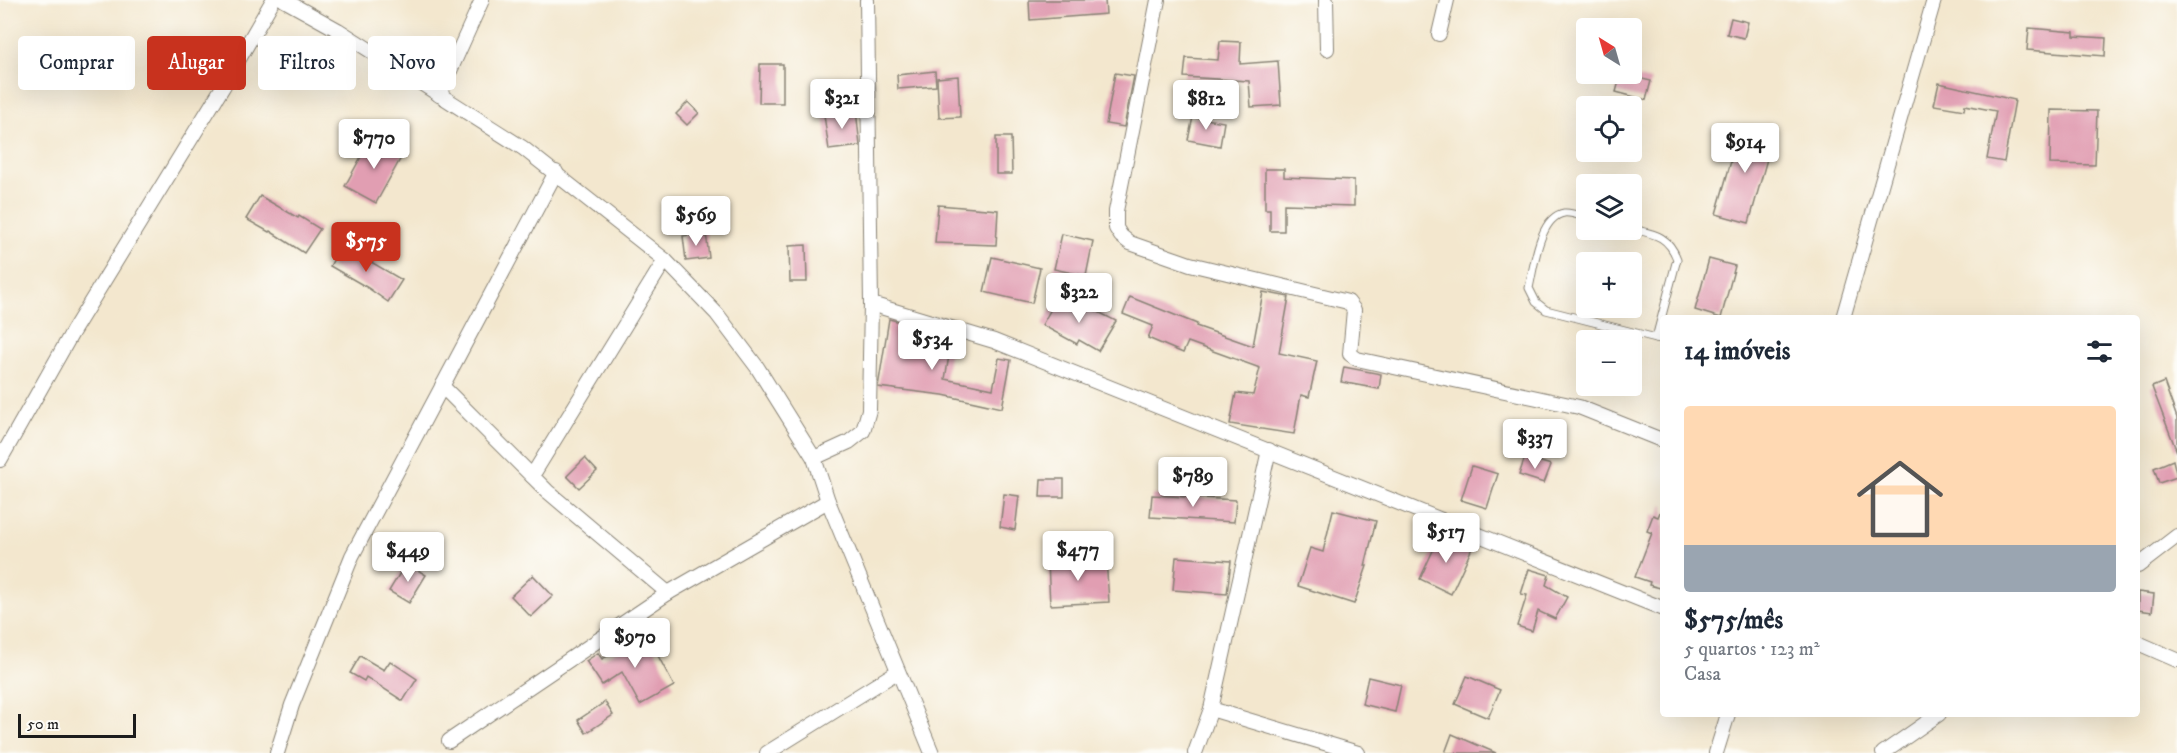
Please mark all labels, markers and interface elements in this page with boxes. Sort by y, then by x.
north arrow [1576,18,1642,84]
map controls [1576,18,1642,396]
chip: Comprar [18,36,135,90]
chip: Alugar [147,36,246,90]
chip: Filtros [258,36,356,90]
chip: Novo [368,36,456,90]
pin: $321 [806,79,878,130]
pin: $812 [1170,80,1242,131]
text: $321 [824,86,860,111]
text: $812 [1187,87,1225,112]
button: locate [1576,96,1642,162]
pin: $770 [338,119,410,170]
pin: $914 [1709,123,1781,174]
text: $770 [353,126,395,151]
text: $914 [1725,130,1765,155]
button: layers [1576,174,1642,240]
pin: $569 [660,196,732,247]
text: $569 [675,203,717,228]
pin: $575 [330,222,402,273]
text: $575 [345,229,387,254]
button: + [1576,252,1642,318]
pin: $322 [1043,273,1115,324]
text: $322 [1060,280,1098,305]
pin: $534 [896,320,968,371]
text: $534 [912,327,952,352]
button: − [1576,330,1642,396]
text: 14 imóveis [1684,335,1790,368]
icon: filters [2083,335,2116,368]
pin: $337 [1499,419,1571,470]
text: $337 [1517,426,1553,451]
icon: home [1846,445,1954,553]
pin: $789 [1157,457,1229,508]
text: $789 [1172,464,1214,489]
pin: $517 [1410,513,1482,564]
text: $517 [1427,520,1465,545]
pin: $477 [1042,531,1114,582]
pin: $449 [372,532,444,583]
text: $477 [1057,538,1099,563]
text: $449 [386,539,430,564]
text: $575/mês [1684,604,1783,637]
pin: $970 [599,618,671,669]
text: $970 [614,625,656,650]
text: 5 quartos · 123 m² [1684,637,1820,662]
text: Casa [1684,662,1721,687]
scale bar [18,711,136,738]
text: 50 m [27,714,59,734]

